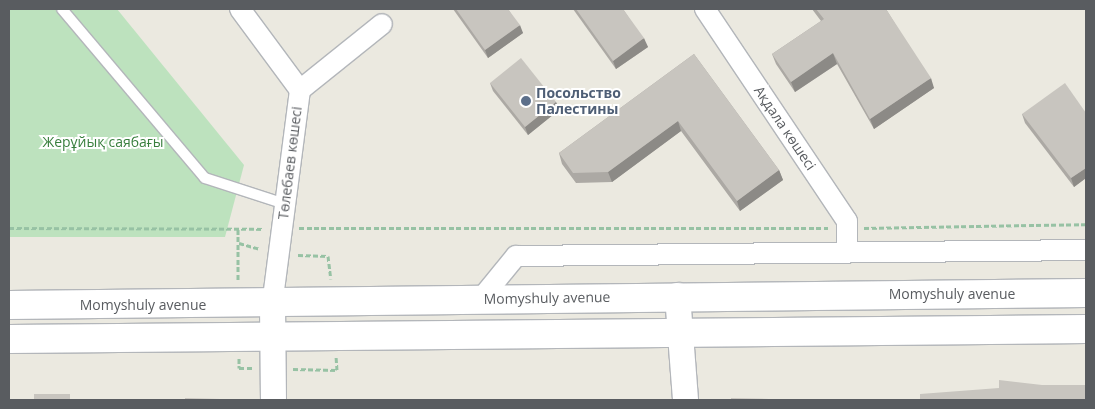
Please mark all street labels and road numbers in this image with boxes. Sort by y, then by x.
street label: Ақдала көшесі [751,83,819,173]
street label: Төлебаев көшесі [275,105,305,221]
street label: Momyshuly avenue [889,286,1015,302]
street label: Momyshuly avenue [484,288,610,308]
street label: Momyshuly avenue [80,297,206,313]

